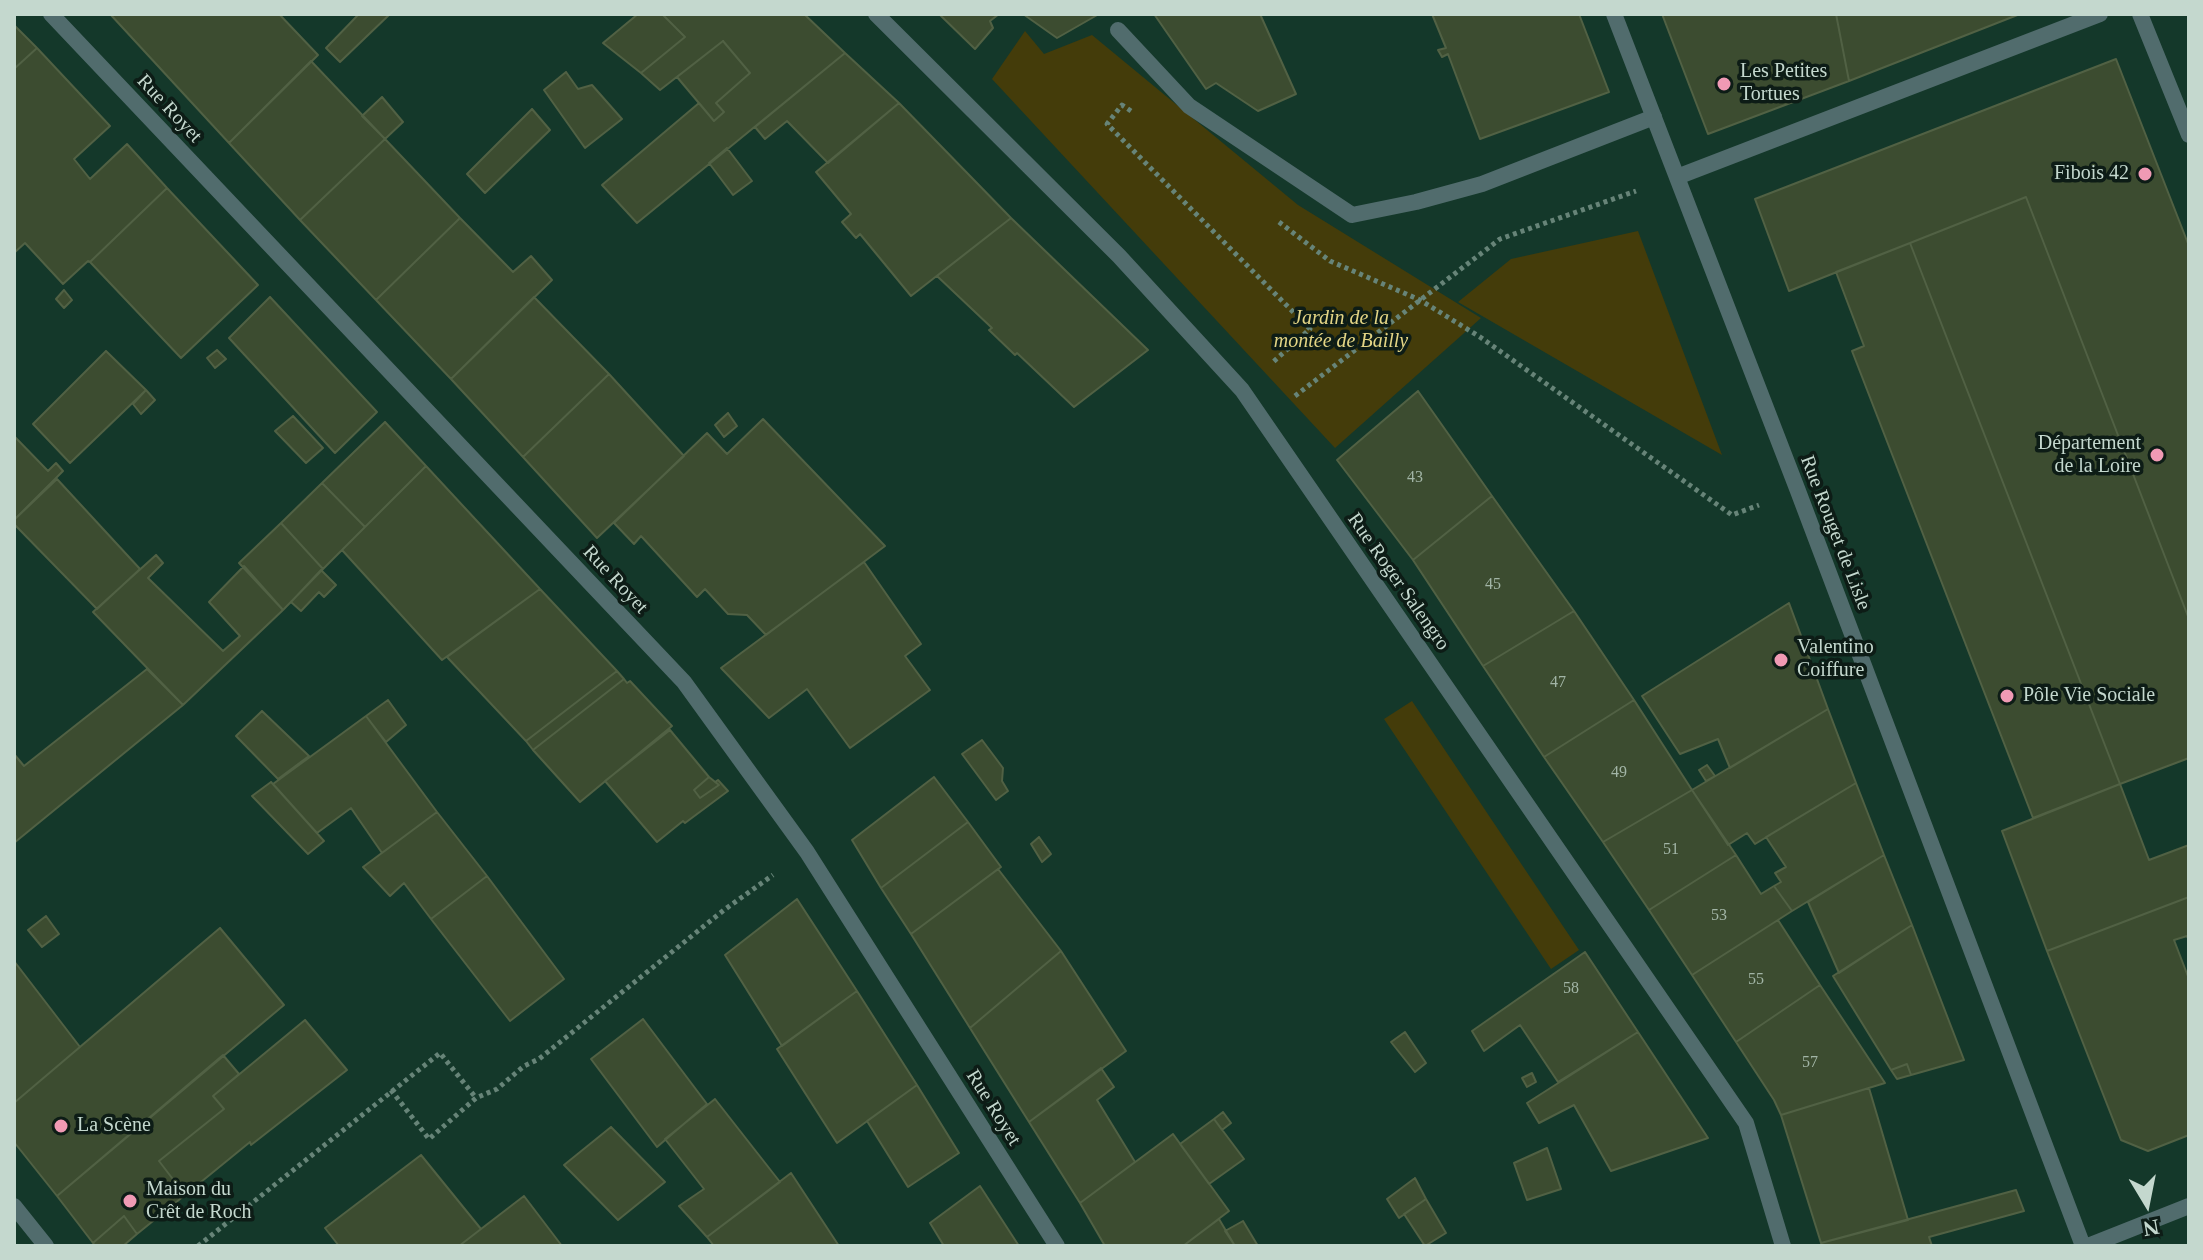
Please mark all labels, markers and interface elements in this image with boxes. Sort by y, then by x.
place label: Les Petites Tortues [1740,60,1827,107]
street label: Rue Royet [131,70,207,148]
marker: Les Petites Tortues [1715,75,1733,93]
place label: Fibois 42 [2054,162,2129,186]
marker: Fibois 42 [2136,165,2154,183]
park label: Jardin de la montée de Bailly [1274,307,1408,354]
place label: Département de la Loire [2038,432,2141,479]
marker: Département de la Loire [2148,446,2166,464]
street label: Rue Rouget de Lisle [1794,452,1876,614]
house number: 43 [1407,468,1423,488]
street label: Rue Roger Salengro [1342,509,1454,655]
street label: Rue Royet [577,541,653,619]
house number: 45 [1485,575,1501,595]
place label: Valentino Coiffure [1797,636,1874,683]
marker: Valentino Coiffure [1772,651,1790,669]
house number: 47 [1550,673,1566,693]
place label: Pôle Vie Sociale [2023,684,2155,708]
marker: Pôle Vie Sociale [1998,687,2016,705]
house number: 49 [1611,763,1627,783]
house number: 51 [1663,840,1679,860]
house number: 53 [1711,906,1727,926]
house number: 55 [1748,970,1764,990]
house number: 58 [1563,979,1579,999]
house number: 57 [1802,1053,1818,1073]
street label: Rue Royet [960,1066,1026,1150]
place label: La Scène [77,1114,151,1138]
marker: La Scène [52,1117,70,1135]
north arrow [2107,1164,2187,1244]
place label: Maison du Crêt de Roch [146,1178,252,1225]
marker: Maison du Crêt de Roch [121,1192,139,1210]
text: N [2141,1214,2161,1242]

